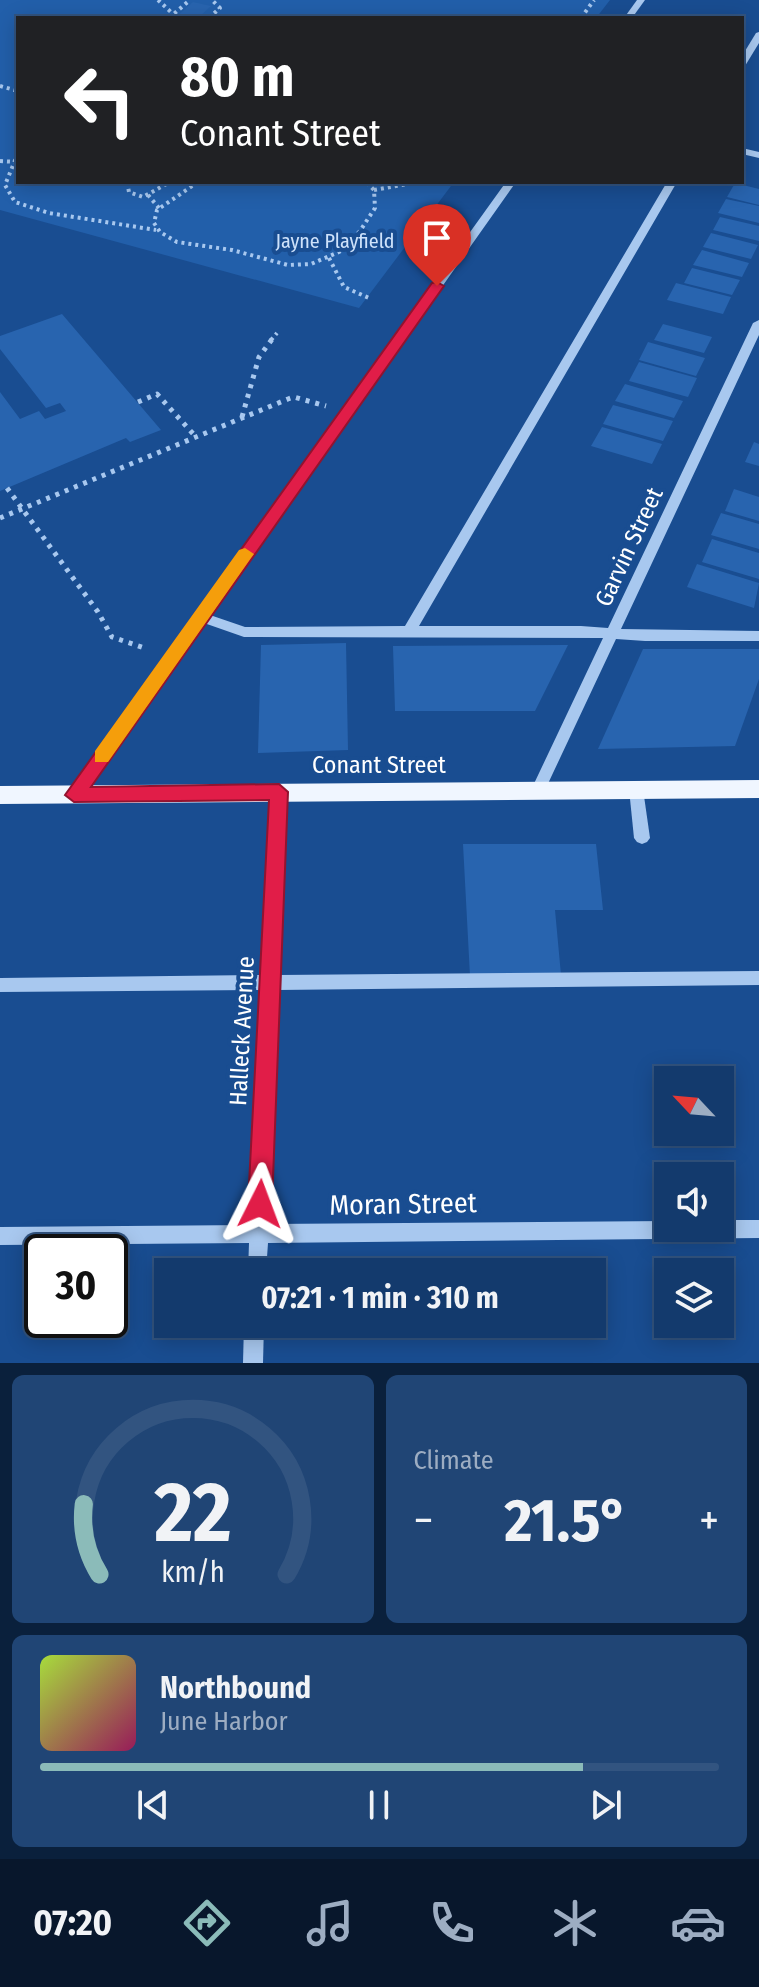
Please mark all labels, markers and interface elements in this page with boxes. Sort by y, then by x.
text: 80 m [180,44,295,111]
icon: left [48,48,152,152]
text: Conant Street [180,112,381,156]
pin [403,204,471,286]
icon: arrive [415,216,459,260]
park label: Jayne Playfield [275,229,395,253]
street label: Garvin Street [589,483,669,611]
street label: Conant Street [312,751,446,779]
street label: Halleck Avenue [224,956,260,1106]
north arrow [654,1066,734,1146]
map controls [654,1066,734,1338]
position arrow [218,1162,302,1246]
button: sound [654,1162,734,1242]
street label: Moran Street [329,1186,478,1222]
speed limit sign: 30 [24,1234,128,1338]
button: layers [654,1258,734,1338]
text: 07:21 · 1 min · 310 m [261,1280,499,1316]
text: Climate [414,1445,494,1476]
text: 22 [153,1463,231,1563]
text: 21.5° [504,1485,628,1557]
text: − [414,1494,433,1547]
text: + [699,1494,719,1547]
text: km/h [161,1555,225,1590]
text: Northbound [160,1670,311,1706]
text: June Harbor [160,1706,288,1737]
icon: previous [131,1783,175,1827]
icon: pause [357,1783,401,1827]
icon: next [584,1783,628,1827]
icon: directions [179,1895,235,1951]
icon: music [302,1895,358,1951]
icon: phone [424,1895,480,1951]
icon: climate [547,1895,603,1951]
icon: car [670,1895,726,1951]
text: 07:20 [33,1901,112,1945]

